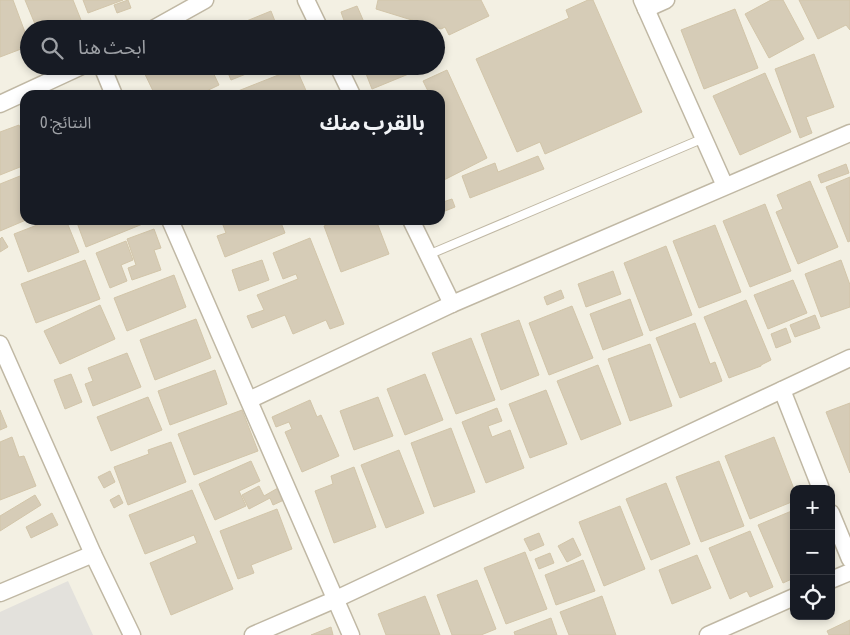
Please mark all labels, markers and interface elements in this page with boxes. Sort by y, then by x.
search box [20,20,445,75]
icon: search [38,34,66,62]
text: ابحث هنا [78,36,146,58]
text: بالقرب منك [320,110,425,134]
text: النتائج: 0 [40,113,91,131]
map controls [790,485,835,620]
button: + [790,485,835,530]
button: − [790,530,835,575]
button: locate [790,575,835,620]

